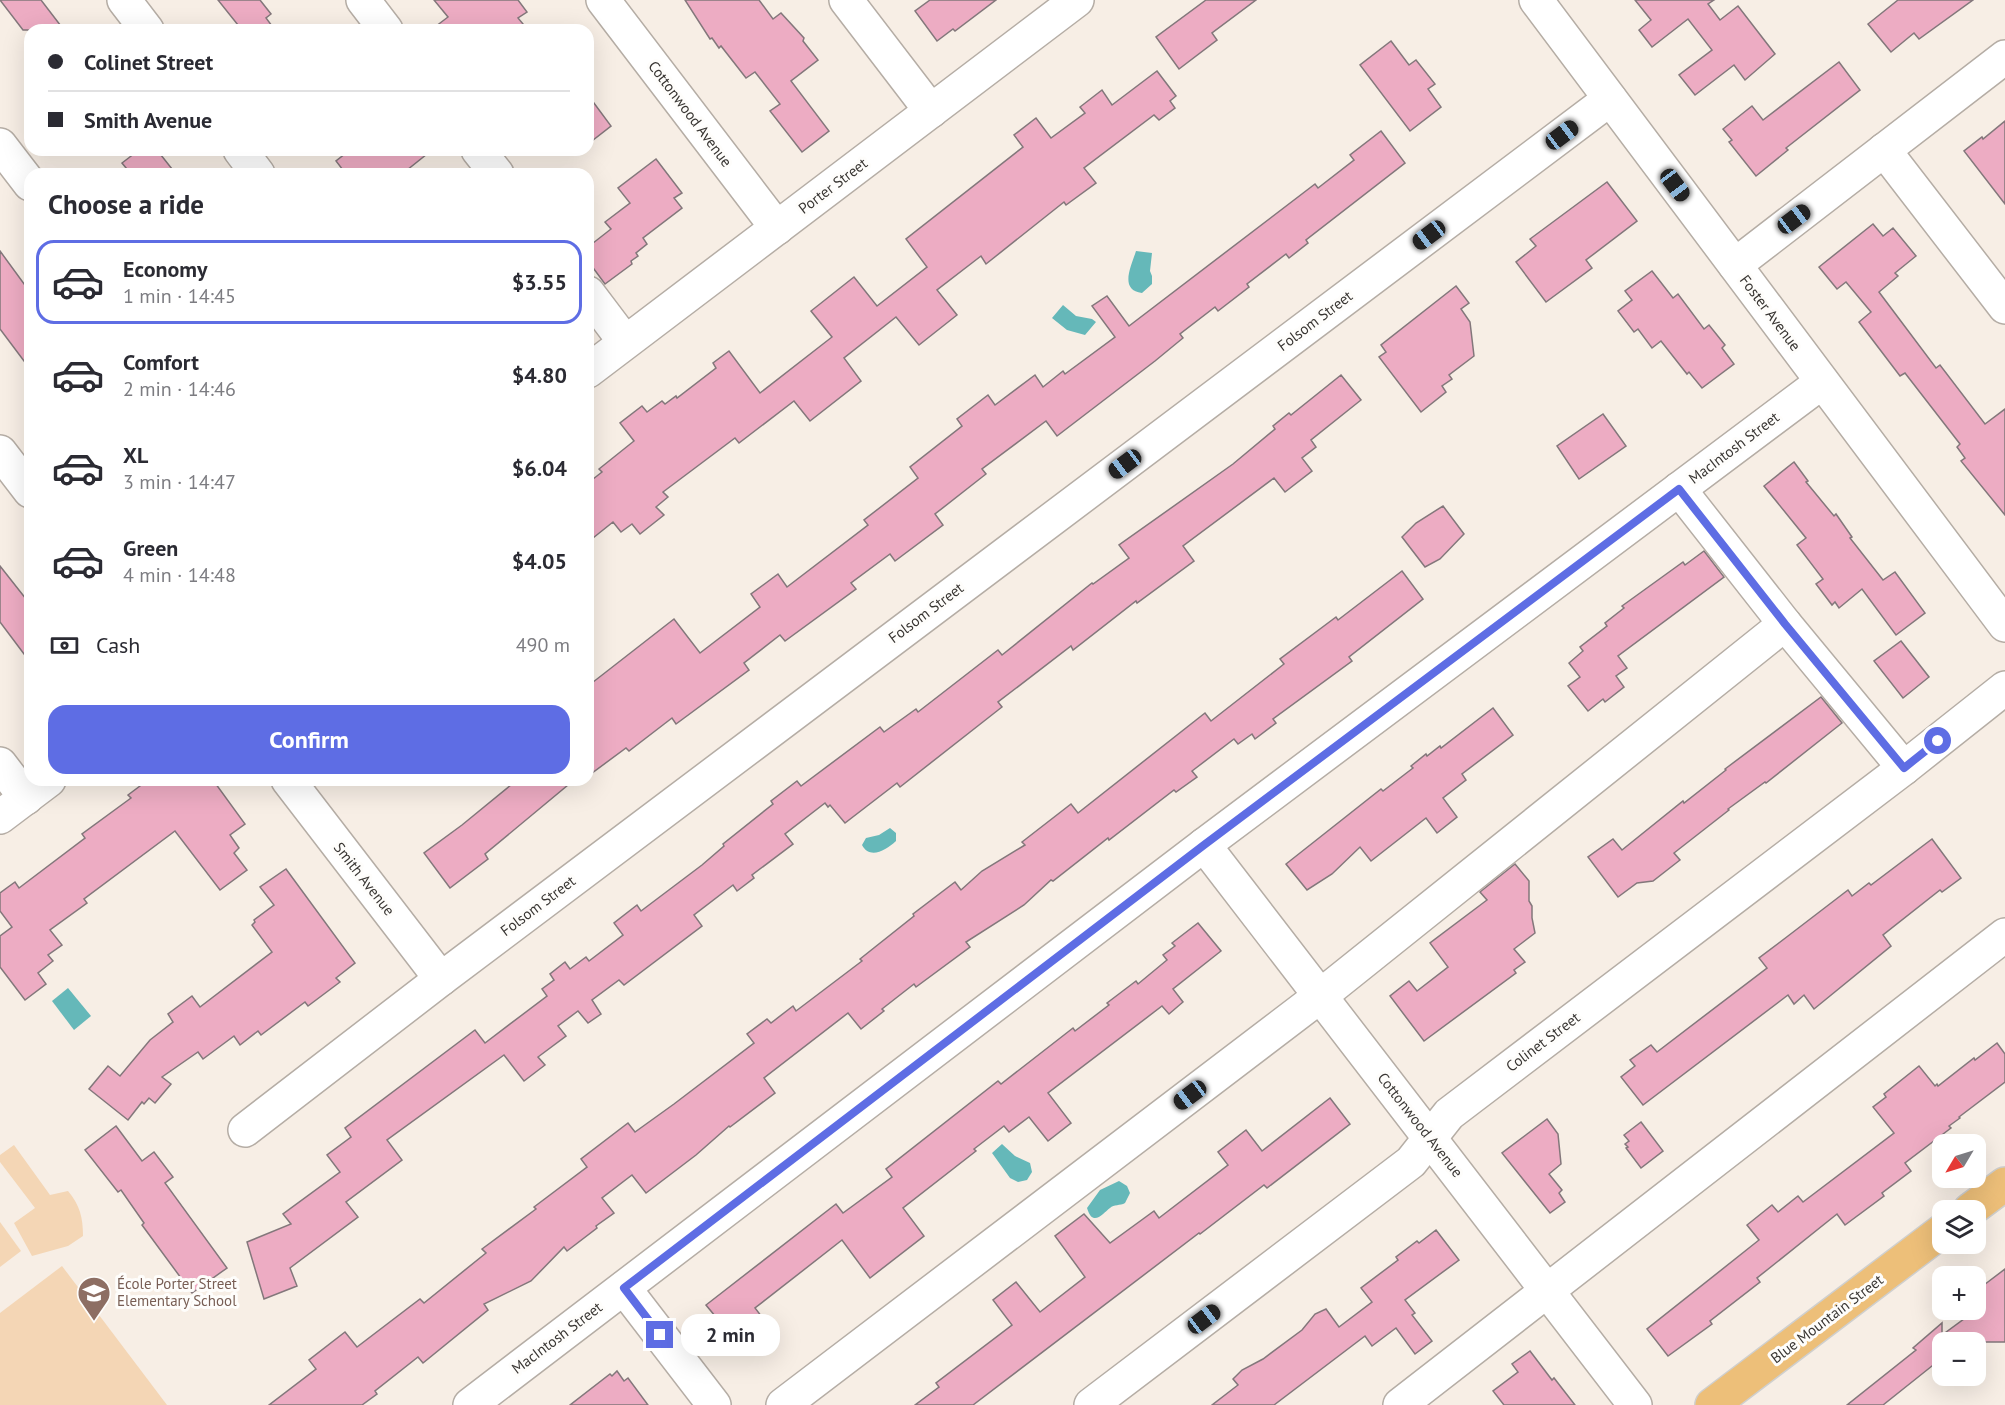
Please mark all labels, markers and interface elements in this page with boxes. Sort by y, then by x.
text: Colinet Street [84,48,213,76]
street label: Cottonwood Avenue [644,57,736,170]
text: Smith Avenue [84,106,212,134]
car [1542,117,1582,153]
street label: Porter Street [794,154,871,218]
car [1657,165,1693,205]
text: Choose a ride [48,187,204,221]
car [1774,201,1814,237]
car [1409,217,1449,253]
icon: car [51,255,105,309]
text: Economy [123,255,207,283]
text: $3.55 [512,268,567,296]
street label: Foster Avenue [1736,271,1805,354]
text: 1 min · 14:45 [123,283,236,309]
street label: Folsom Street [1273,286,1356,355]
icon: car [51,348,105,402]
text: Comfort [123,348,199,376]
text: $4.80 [512,361,567,389]
text: 2 min · 14:46 [123,376,236,402]
street label: MacIntosh Street [1685,407,1783,488]
icon: car [51,441,105,495]
text: XL [123,441,148,469]
car [1105,446,1145,482]
text: $6.04 [512,454,567,482]
text: 3 min · 14:47 [123,469,236,495]
icon: car [51,534,105,588]
text: Green [123,534,178,562]
text: $4.05 [512,547,567,575]
text: 4 min · 14:48 [123,562,236,588]
street label: Folsom Street [884,578,967,647]
icon: cash [48,629,81,662]
text: Cash [96,631,140,659]
text: 490 m [516,632,570,658]
button: Confirm [48,705,570,774]
route start [1924,727,1951,754]
street label: Smith Avenue [330,838,399,919]
street label: Folsom Street [496,871,579,940]
street label: Colinet Street [1502,1008,1583,1076]
street label: Cottonwood Avenue [1374,1069,1467,1181]
car [1170,1077,1210,1113]
north arrow [1932,1134,1986,1188]
map controls [1932,1134,1986,1386]
button: layers [1932,1200,1986,1254]
button: + [1932,1266,1986,1320]
street label: Blue Mountain Street [1767,1270,1887,1367]
place label: École Porter Street Elementary School [117,1274,237,1310]
school or university icon: École Porter Street Elementary School [76,1275,112,1322]
street label: MacIntosh Street [508,1297,606,1378]
car [1184,1301,1224,1337]
callout: 2 min [681,1314,780,1356]
route end [646,1321,673,1348]
text: 2 min [706,1322,755,1348]
button: − [1932,1332,1986,1386]

